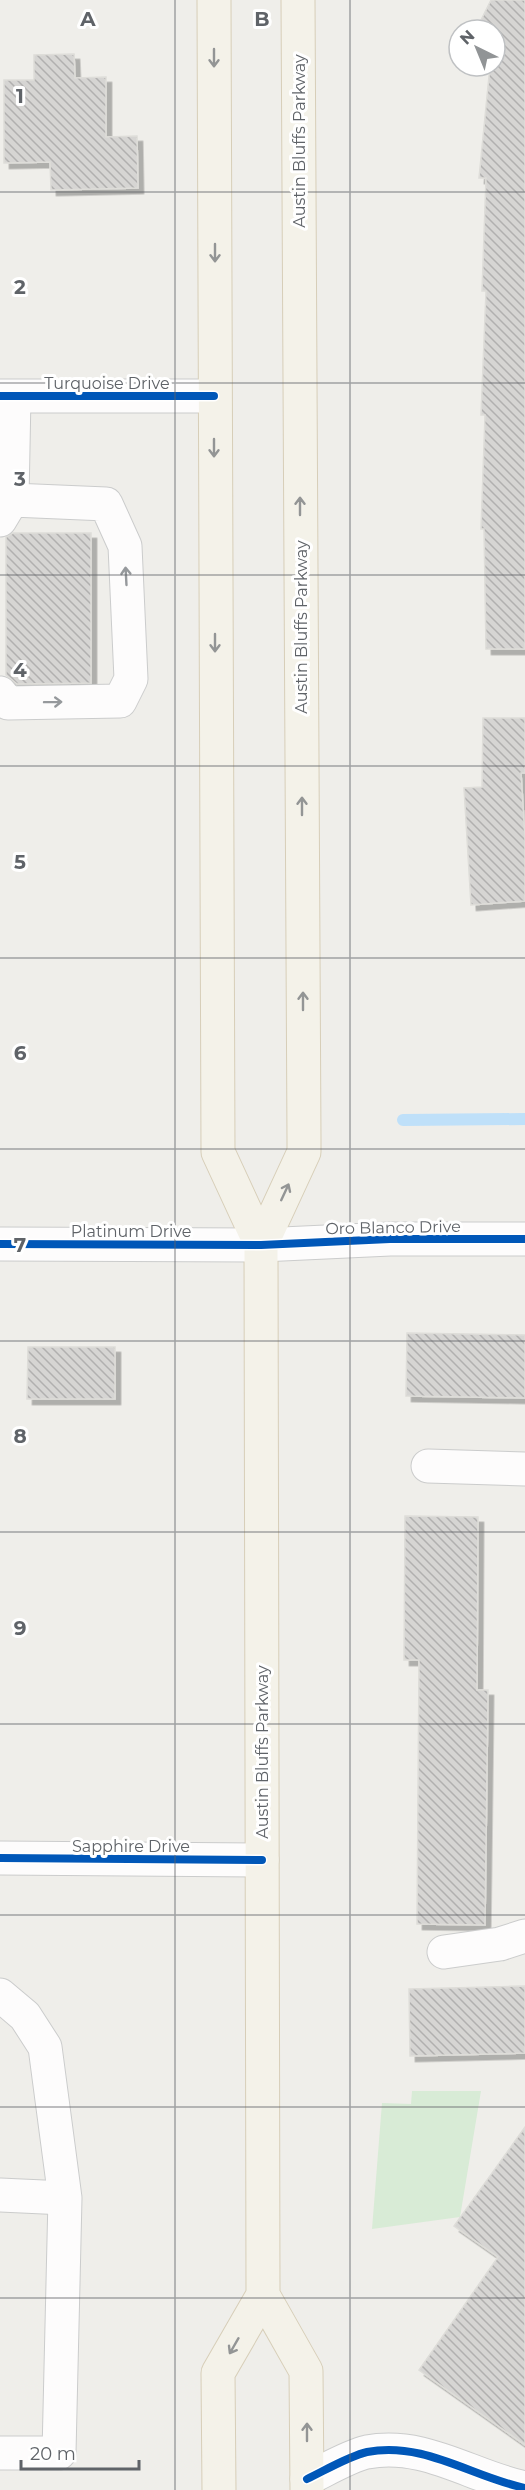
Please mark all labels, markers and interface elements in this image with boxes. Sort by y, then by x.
text: A [79,7,96,31]
text: B [254,7,270,31]
north arrow [447,18,507,78]
text: N [456,26,478,49]
one-way arrow [208,48,220,68]
street label: Austin Bluffs Parkway [290,54,309,228]
text: 1 [16,84,24,108]
one-way arrow [209,243,221,263]
text: 2 [14,275,26,299]
street label: Turquoise Drive [44,374,170,393]
one-way arrow [208,438,220,458]
text: 3 [13,467,26,491]
one-way arrow [294,497,306,517]
street label: Austin Bluffs Parkway [292,540,311,714]
one-way arrow [121,566,132,586]
one-way arrow [209,633,221,653]
text: 4 [13,658,27,682]
one-way arrow [43,696,63,708]
one-way arrow [296,797,308,817]
text: 5 [14,850,26,874]
one-way arrow [297,992,309,1012]
text: 6 [14,1041,27,1065]
one-way arrow [280,1184,292,1202]
street label: Oro Blanco Drive [325,1217,461,1238]
street label: Platinum Drive [71,1222,191,1241]
text: 7 [14,1233,26,1257]
text: 8 [13,1424,27,1448]
text: 9 [14,1616,26,1640]
street label: Austin Bluffs Parkway [253,1665,272,1839]
street label: Sapphire Drive [72,1837,190,1856]
one-way arrow [227,2337,239,2354]
one-way arrow [301,2422,313,2442]
scale bar [21,2433,140,2471]
text: 20 m [30,2443,76,2465]

